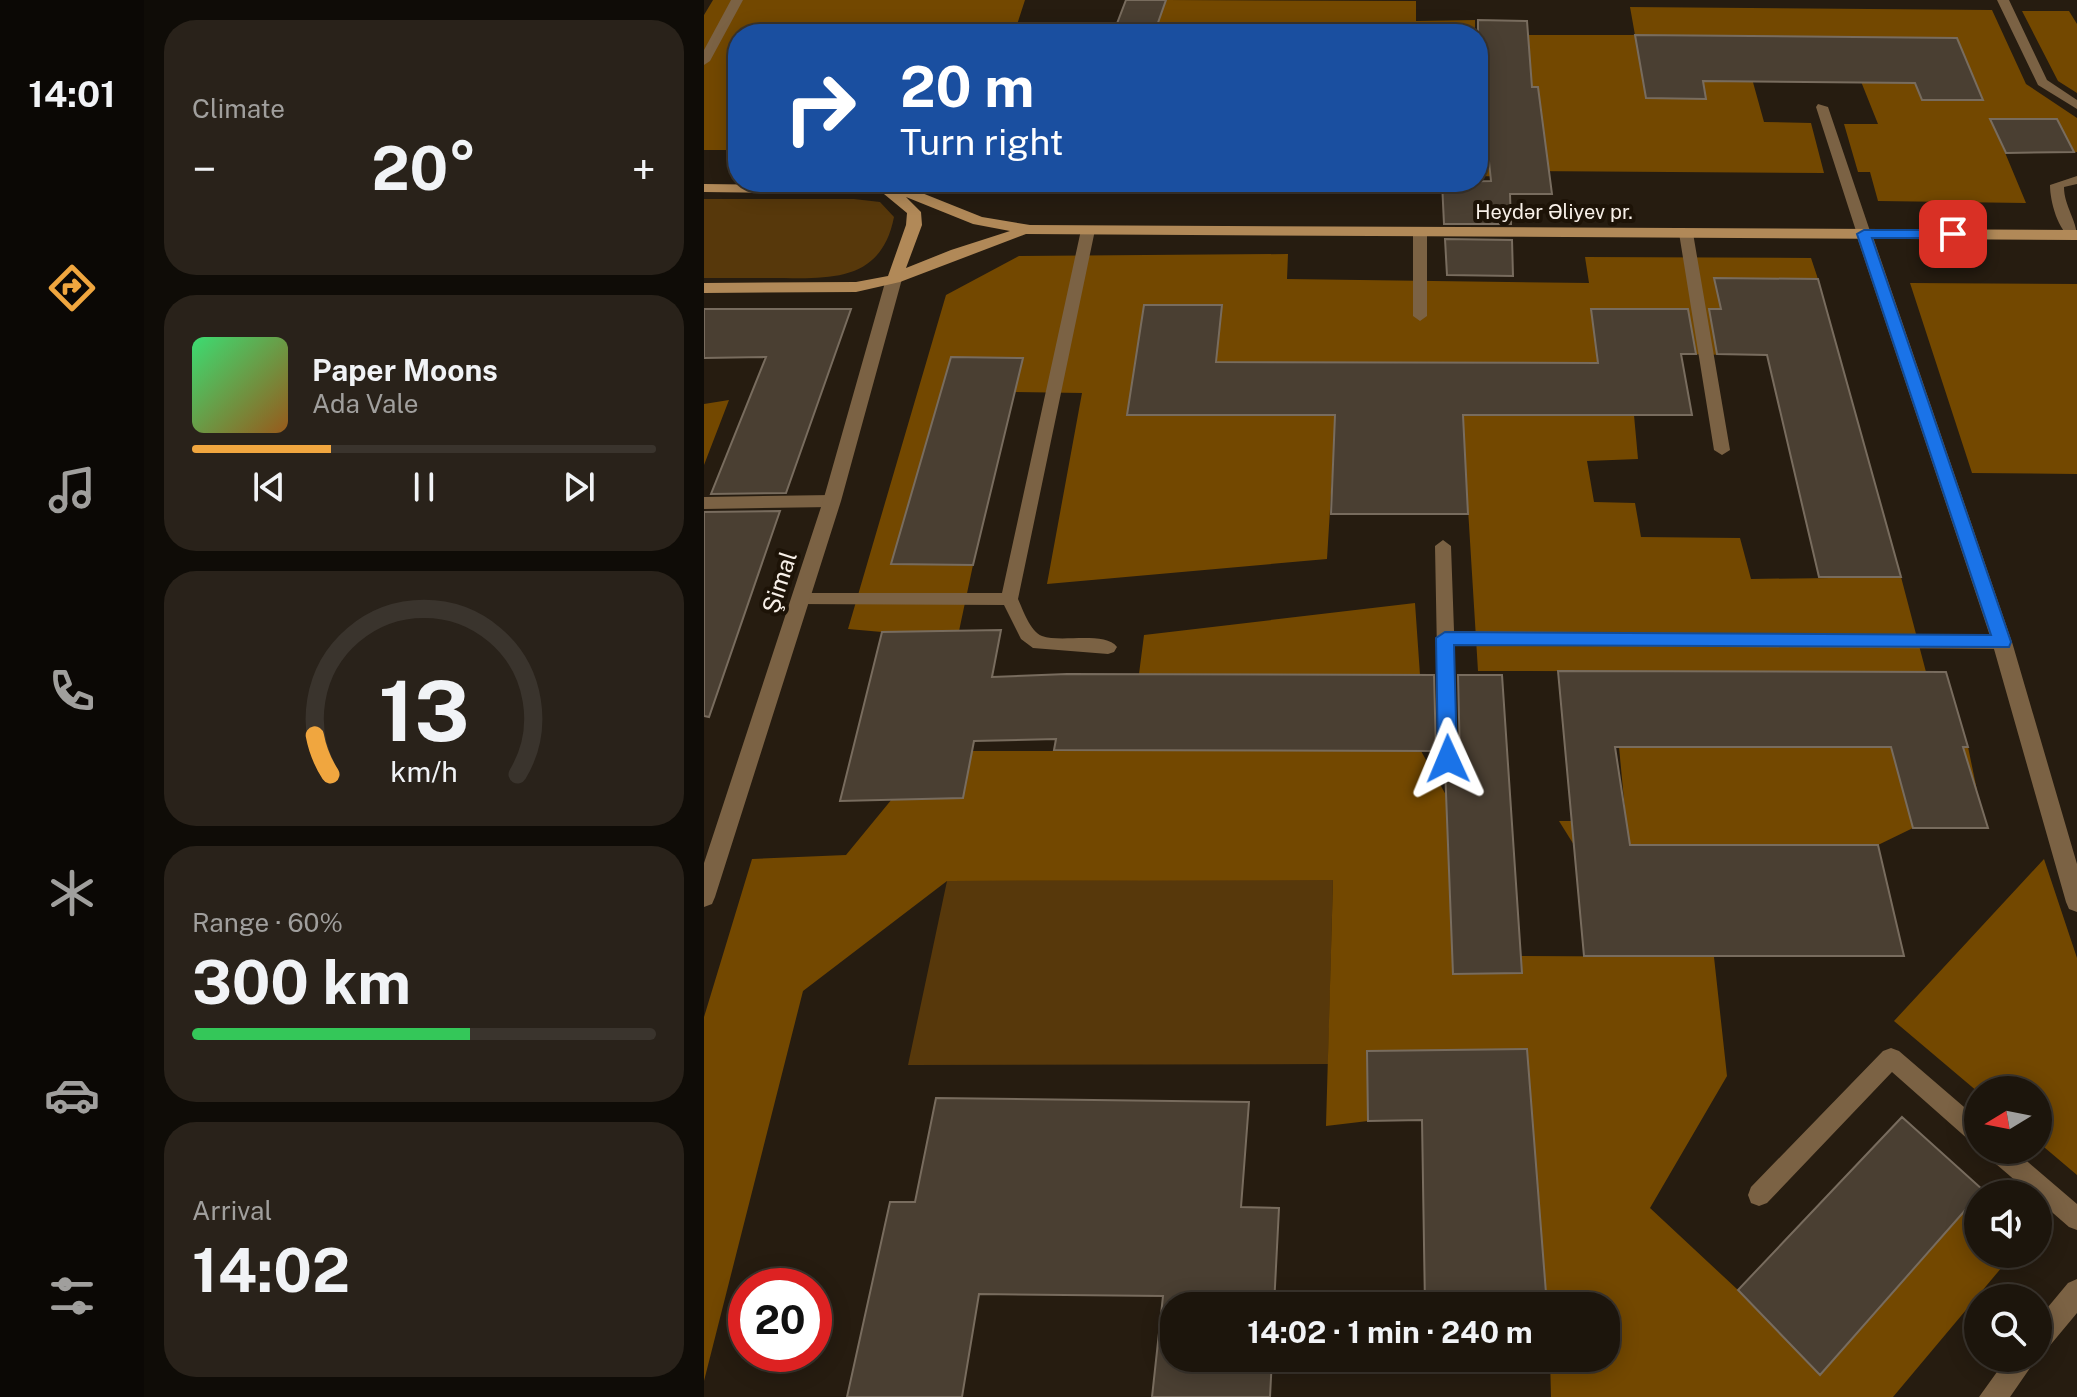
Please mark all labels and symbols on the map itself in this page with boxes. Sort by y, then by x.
street label: Heydər Əliyev pr. [1475,200,1633,224]
pin [1919,200,1987,268]
street label: Şimal [756,548,802,616]
position arrow [1406,717,1490,801]
north arrow [1964,1076,2052,1164]
speed limit sign: 20 [728,1268,832,1372]

